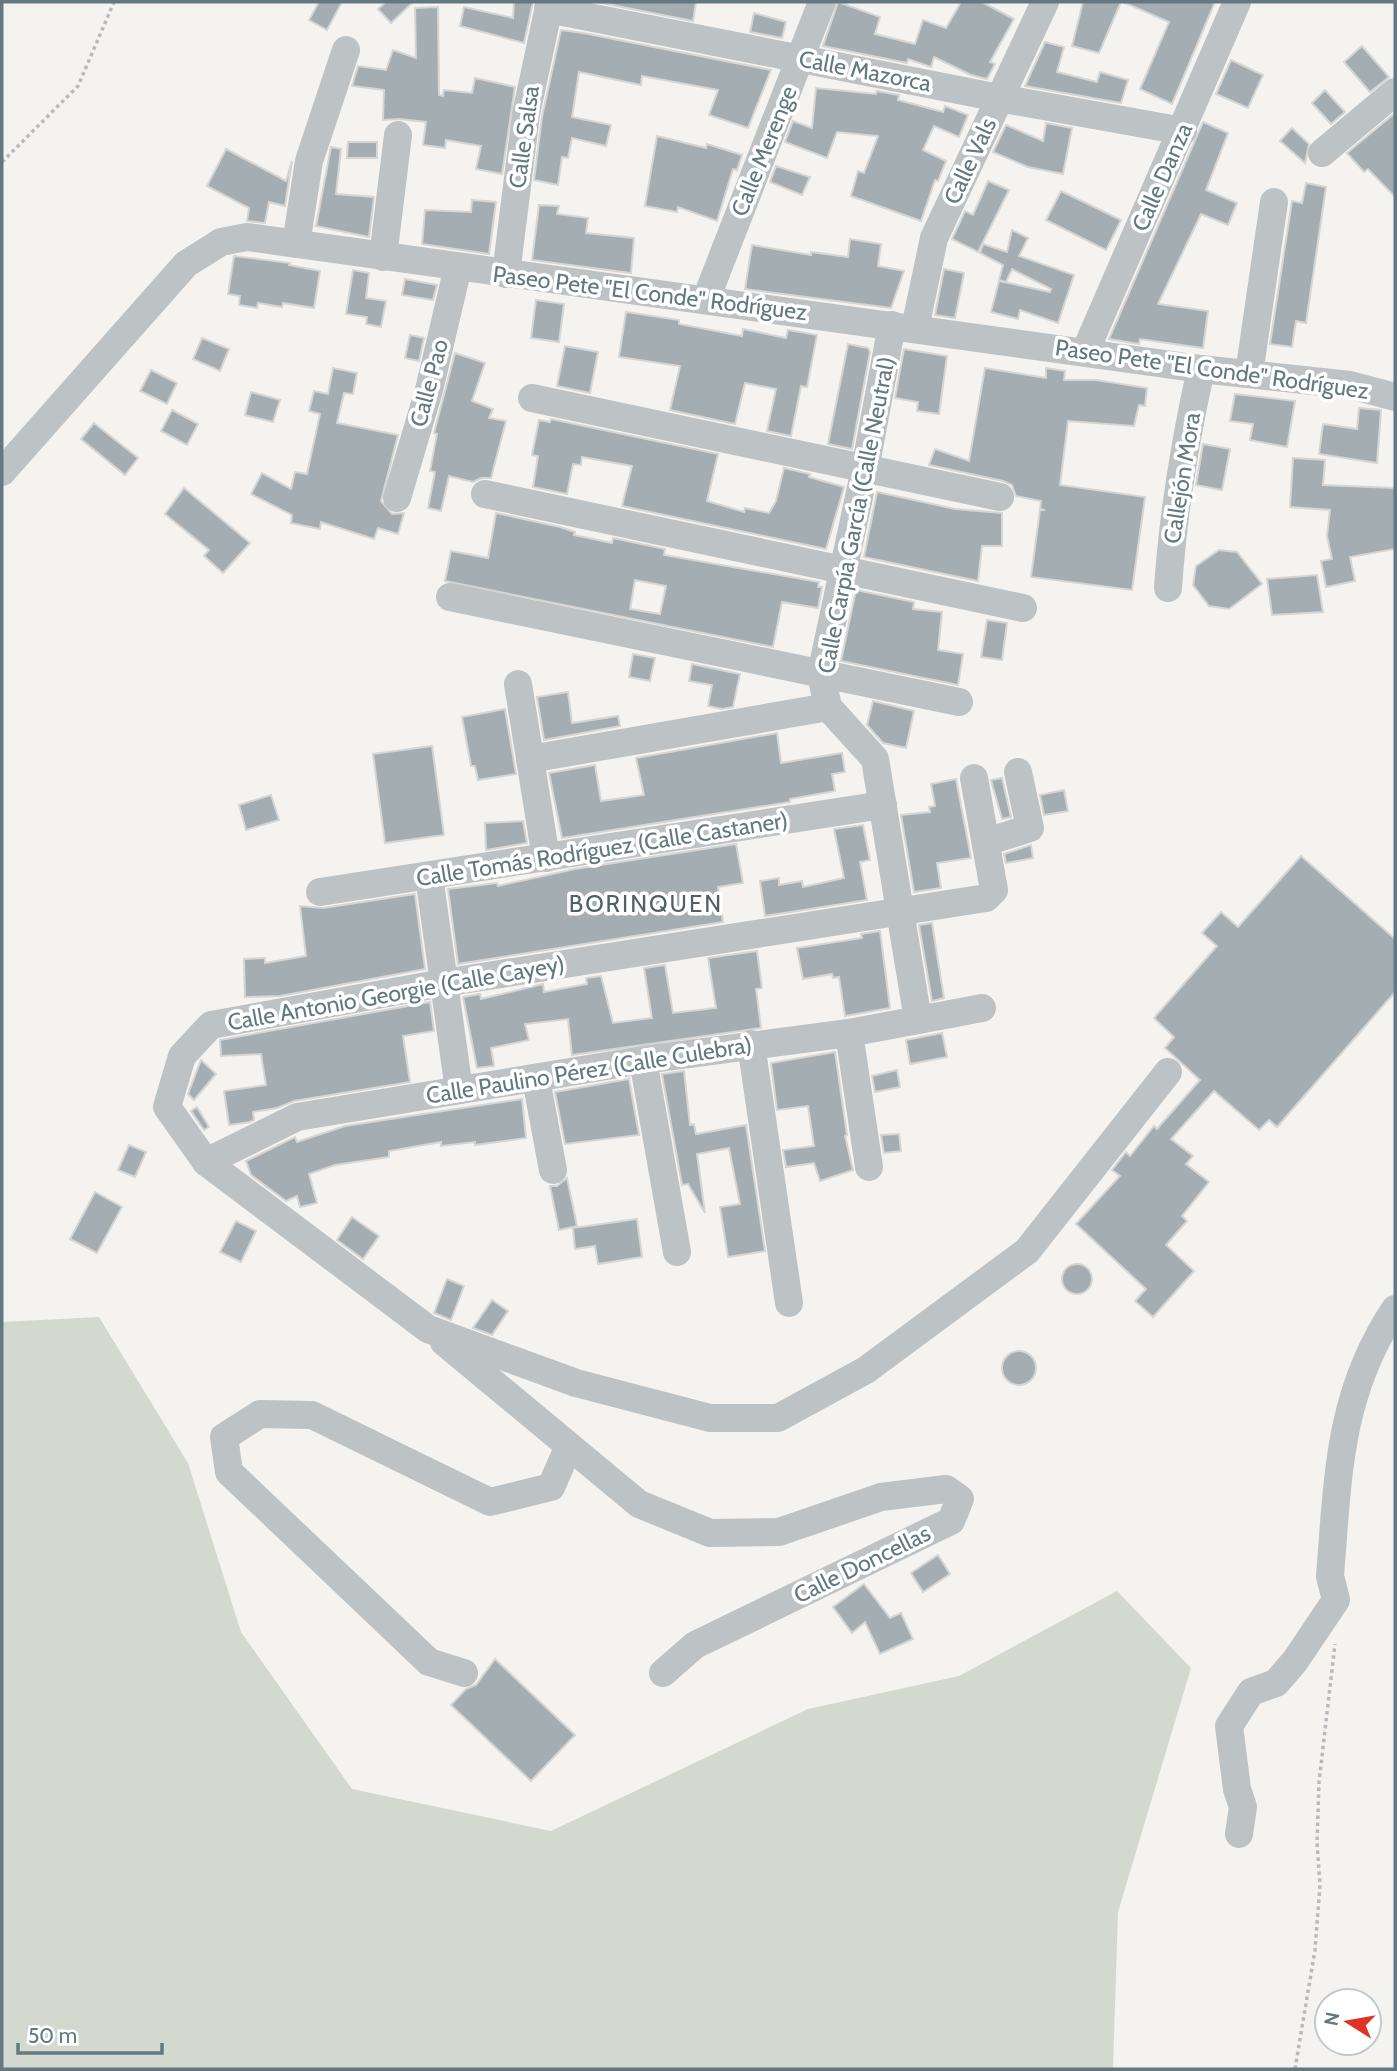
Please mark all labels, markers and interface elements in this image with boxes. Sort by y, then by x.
street label: Calle Mazorca [796,44,934,98]
street label: Calle Merenge [725,82,803,220]
street label: Calle Salsa [503,84,545,190]
street label: Calle Vals [938,113,1002,209]
street label: Calle Danza [1126,119,1198,235]
street label: Paseo Pete "El Conde" Rodríguez [491,260,809,326]
street label: Paseo Pete "El Conde" Rodríguez [1053,333,1371,405]
street label: Calle Pao [404,336,454,430]
street label: Calle Carpía García (Calle Neutral) [812,354,900,676]
street label: Callejón Mora [1158,410,1206,546]
street label: Calle Tomás Rodríguez (Calle Castaner) [414,806,790,892]
district label: BORINQUEN [569,889,723,918]
street label: Calle Antonio Georgie (Calle Cayey) [225,950,567,1036]
street label: Calle Paulino Pérez (Calle Culebra) [424,1030,754,1110]
street label: Calle Doncellas [789,1519,935,1609]
north arrow [1313,1987,1383,2057]
text: N [1319,2010,1344,2028]
scale bar [18,2011,161,2056]
text: 50 m [28,2023,77,2048]

